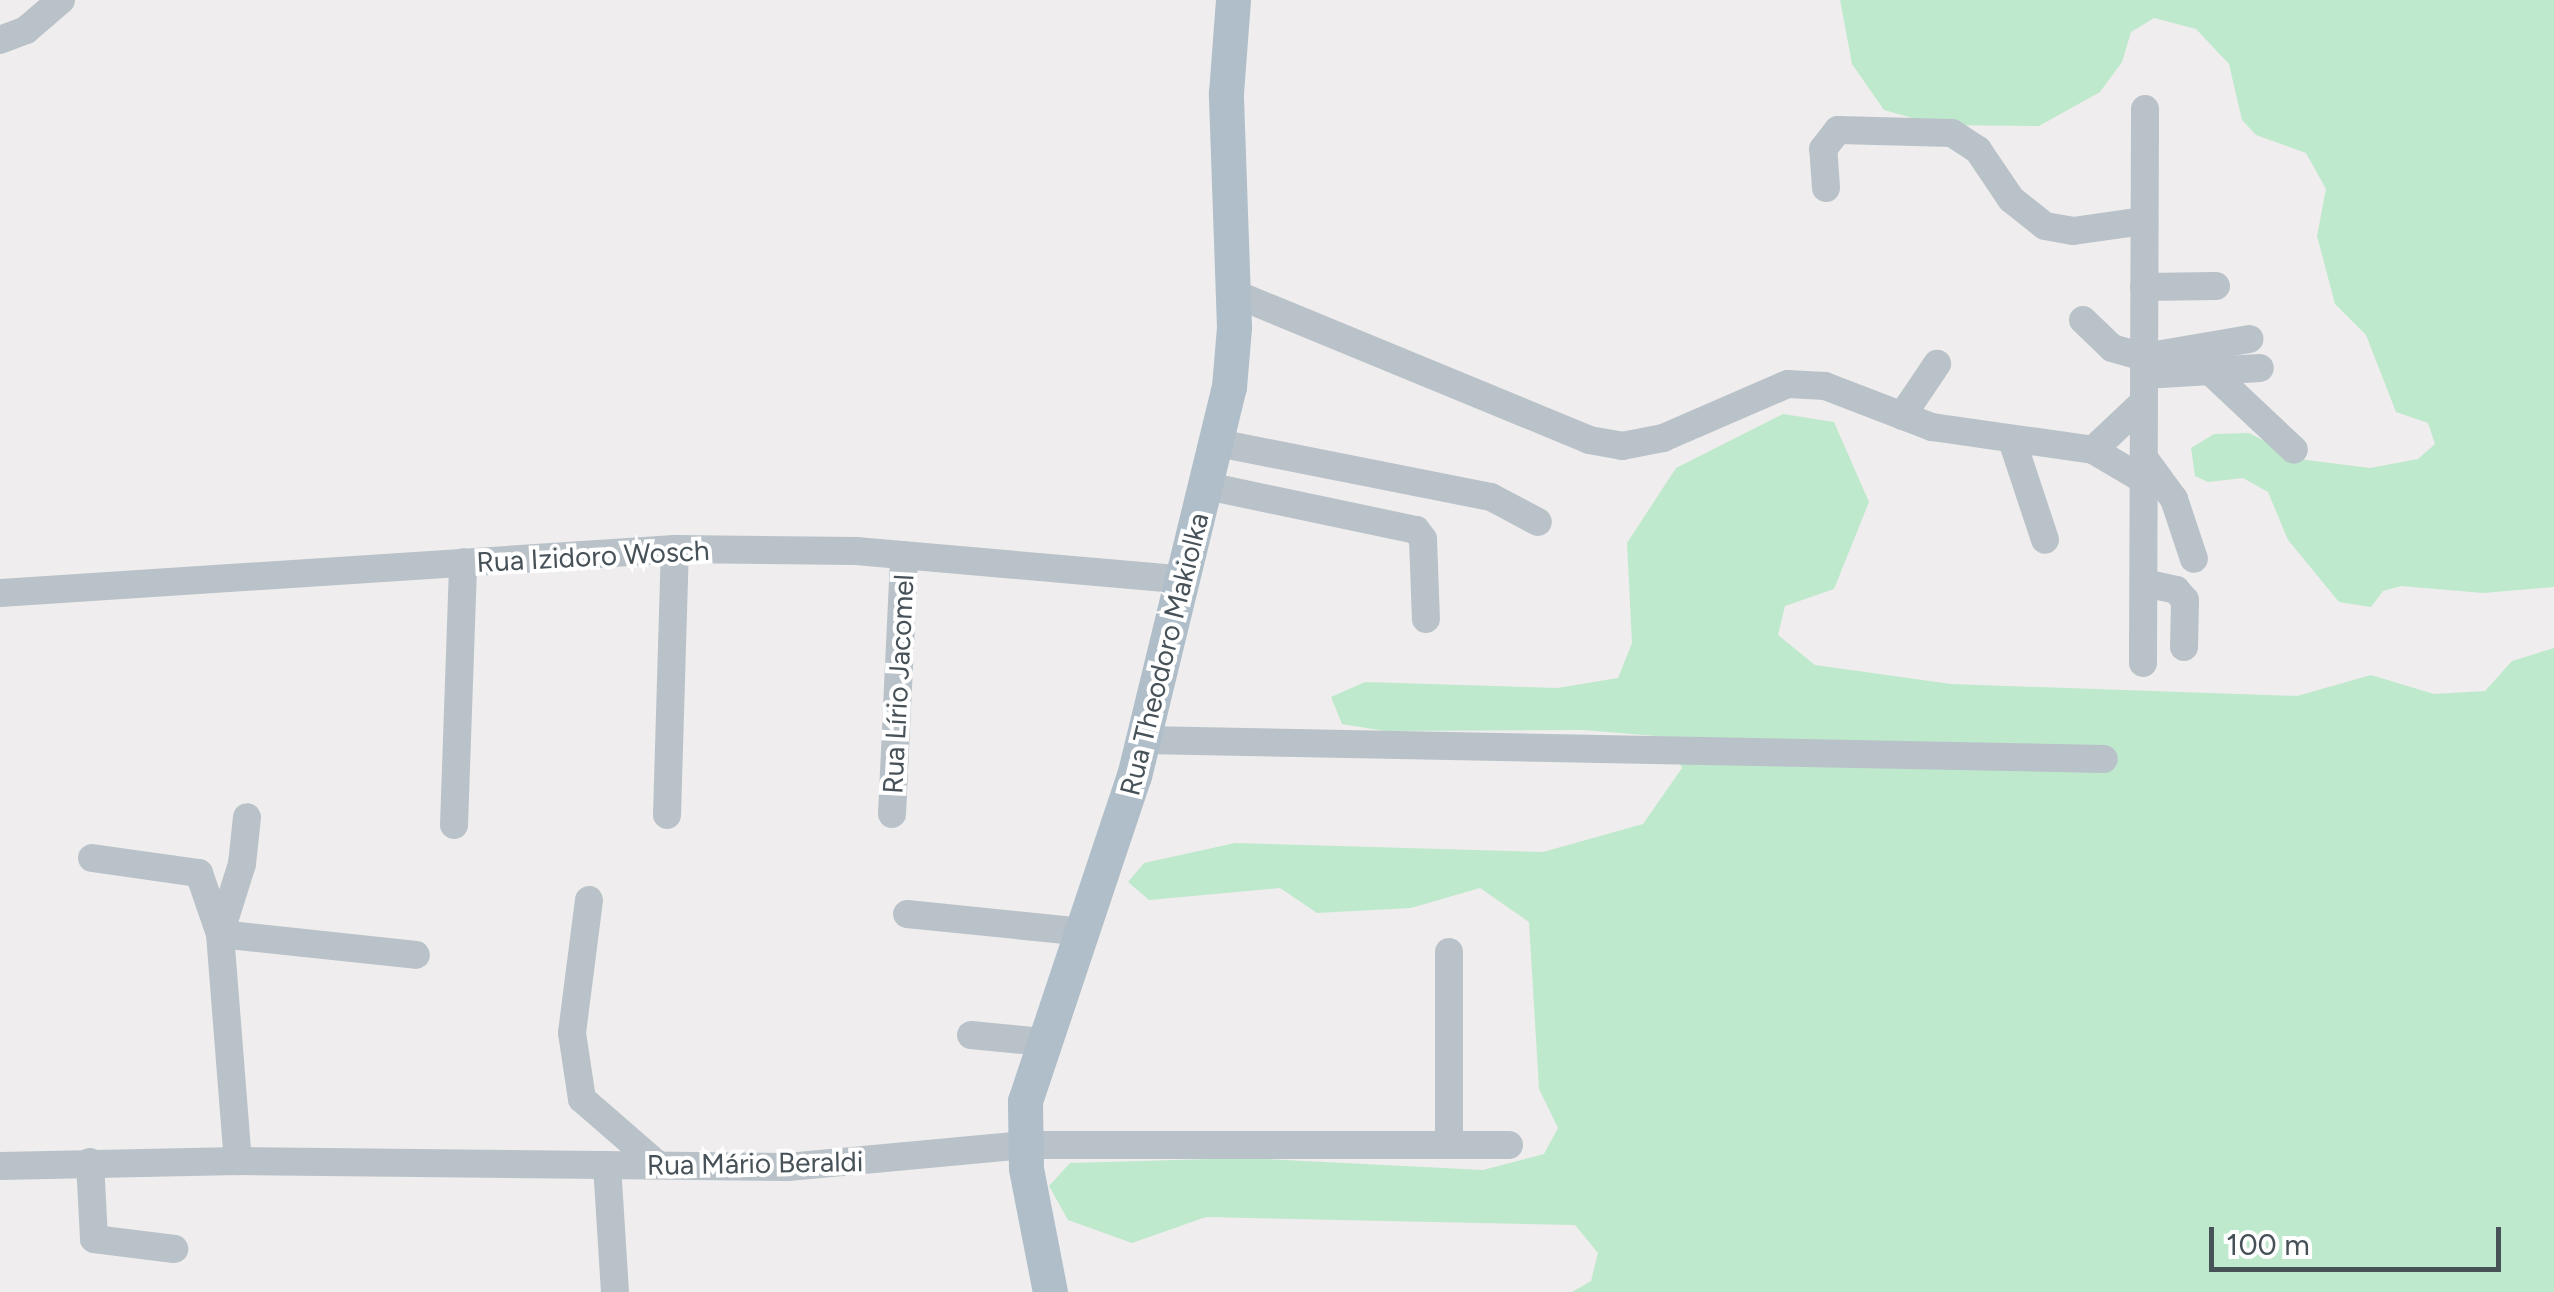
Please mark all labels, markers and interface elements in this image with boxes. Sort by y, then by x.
street label: Rua Theodoro Makiolka [1113,509,1215,799]
street label: Rua Izidoro Wosch [476,533,710,579]
street label: Rua Lírio Jacomel [875,573,921,795]
street label: Rua Mário Beraldi [646,1144,864,1182]
scale bar [2214,1207,2506,1269]
text: 100 m [2226,1226,2310,1263]

